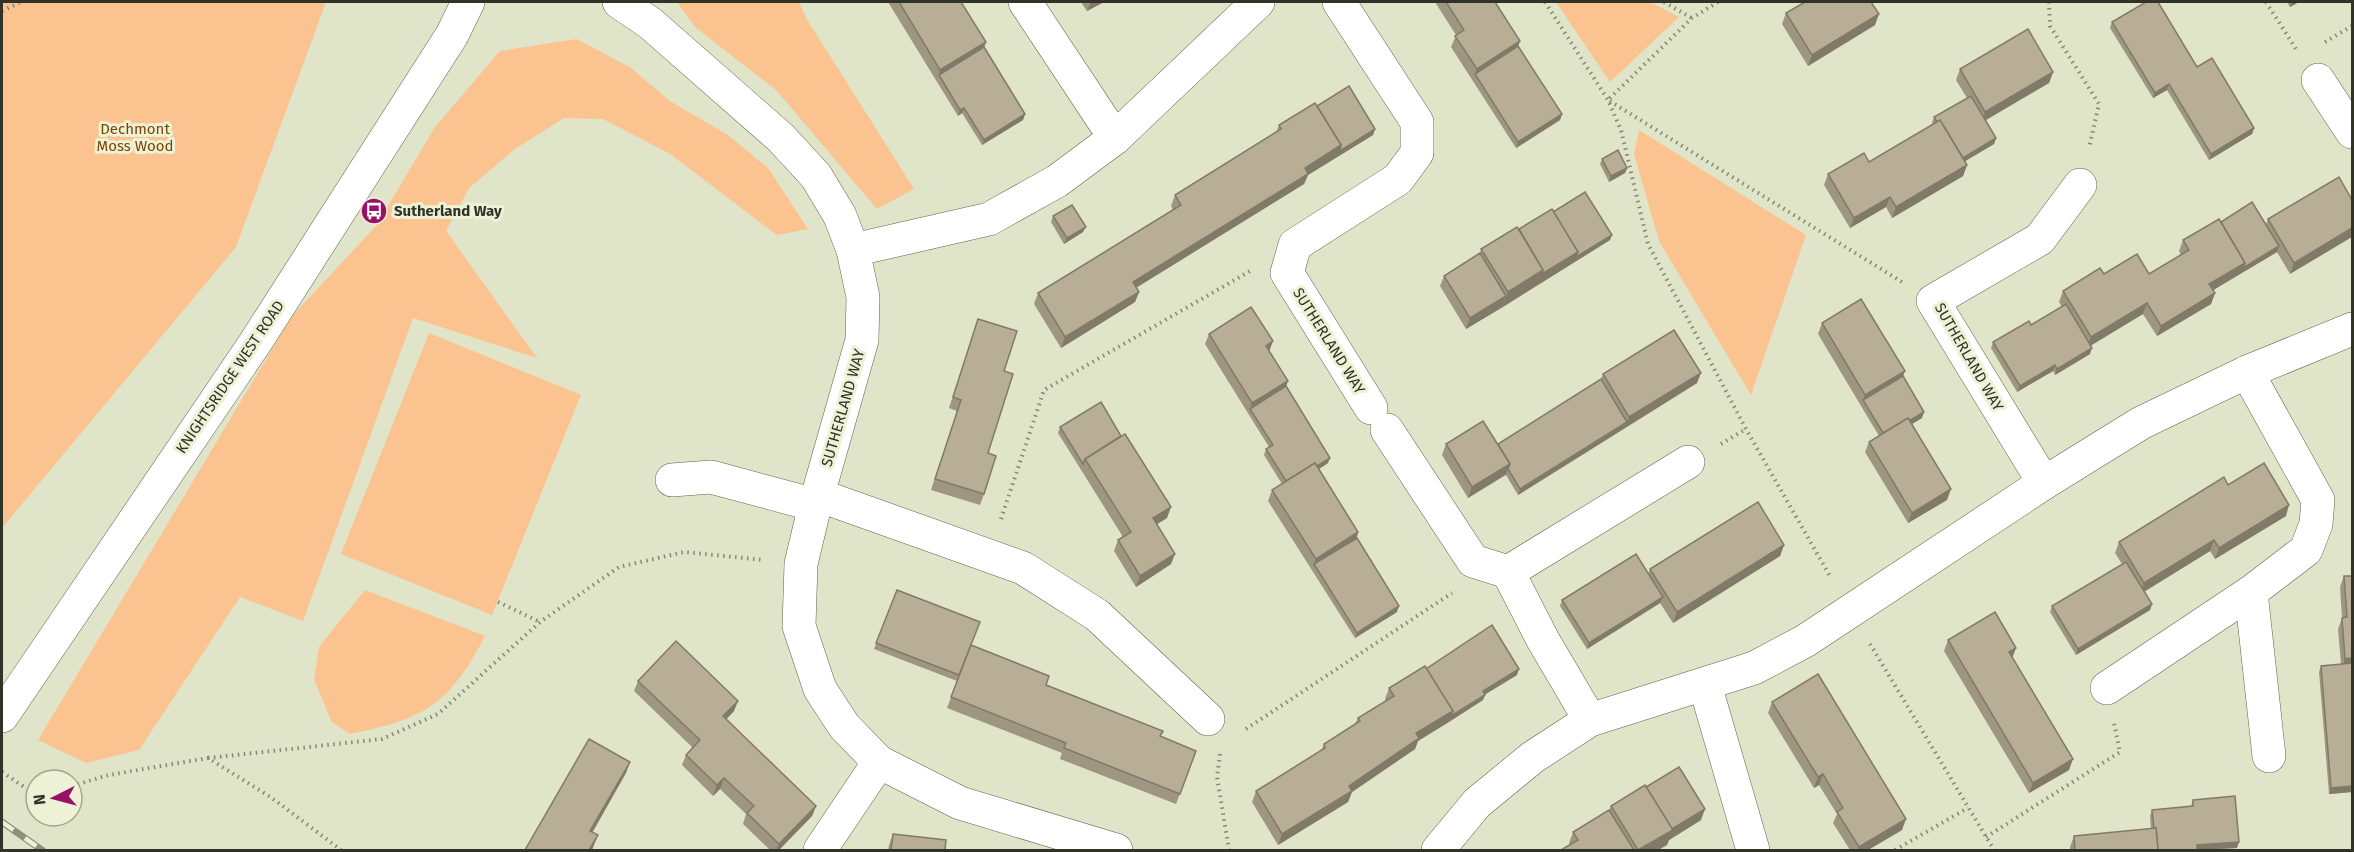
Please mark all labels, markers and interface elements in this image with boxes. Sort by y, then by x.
park label: Dechmont Moss Wood [97,120,174,155]
bus stop icon: Sutherland Way [359,196,389,226]
place label: Sutherland Way [394,202,502,220]
street label: SUTHERLAND WAY [1289,285,1369,398]
street label: KNIGHTSRIDGE WEST ROAD [172,297,288,457]
street label: SUTHERLAND WAY [1931,300,2008,415]
street label: SUTHERLAND WAY [818,346,869,469]
north arrow [24,768,84,828]
text: N [30,793,50,806]

